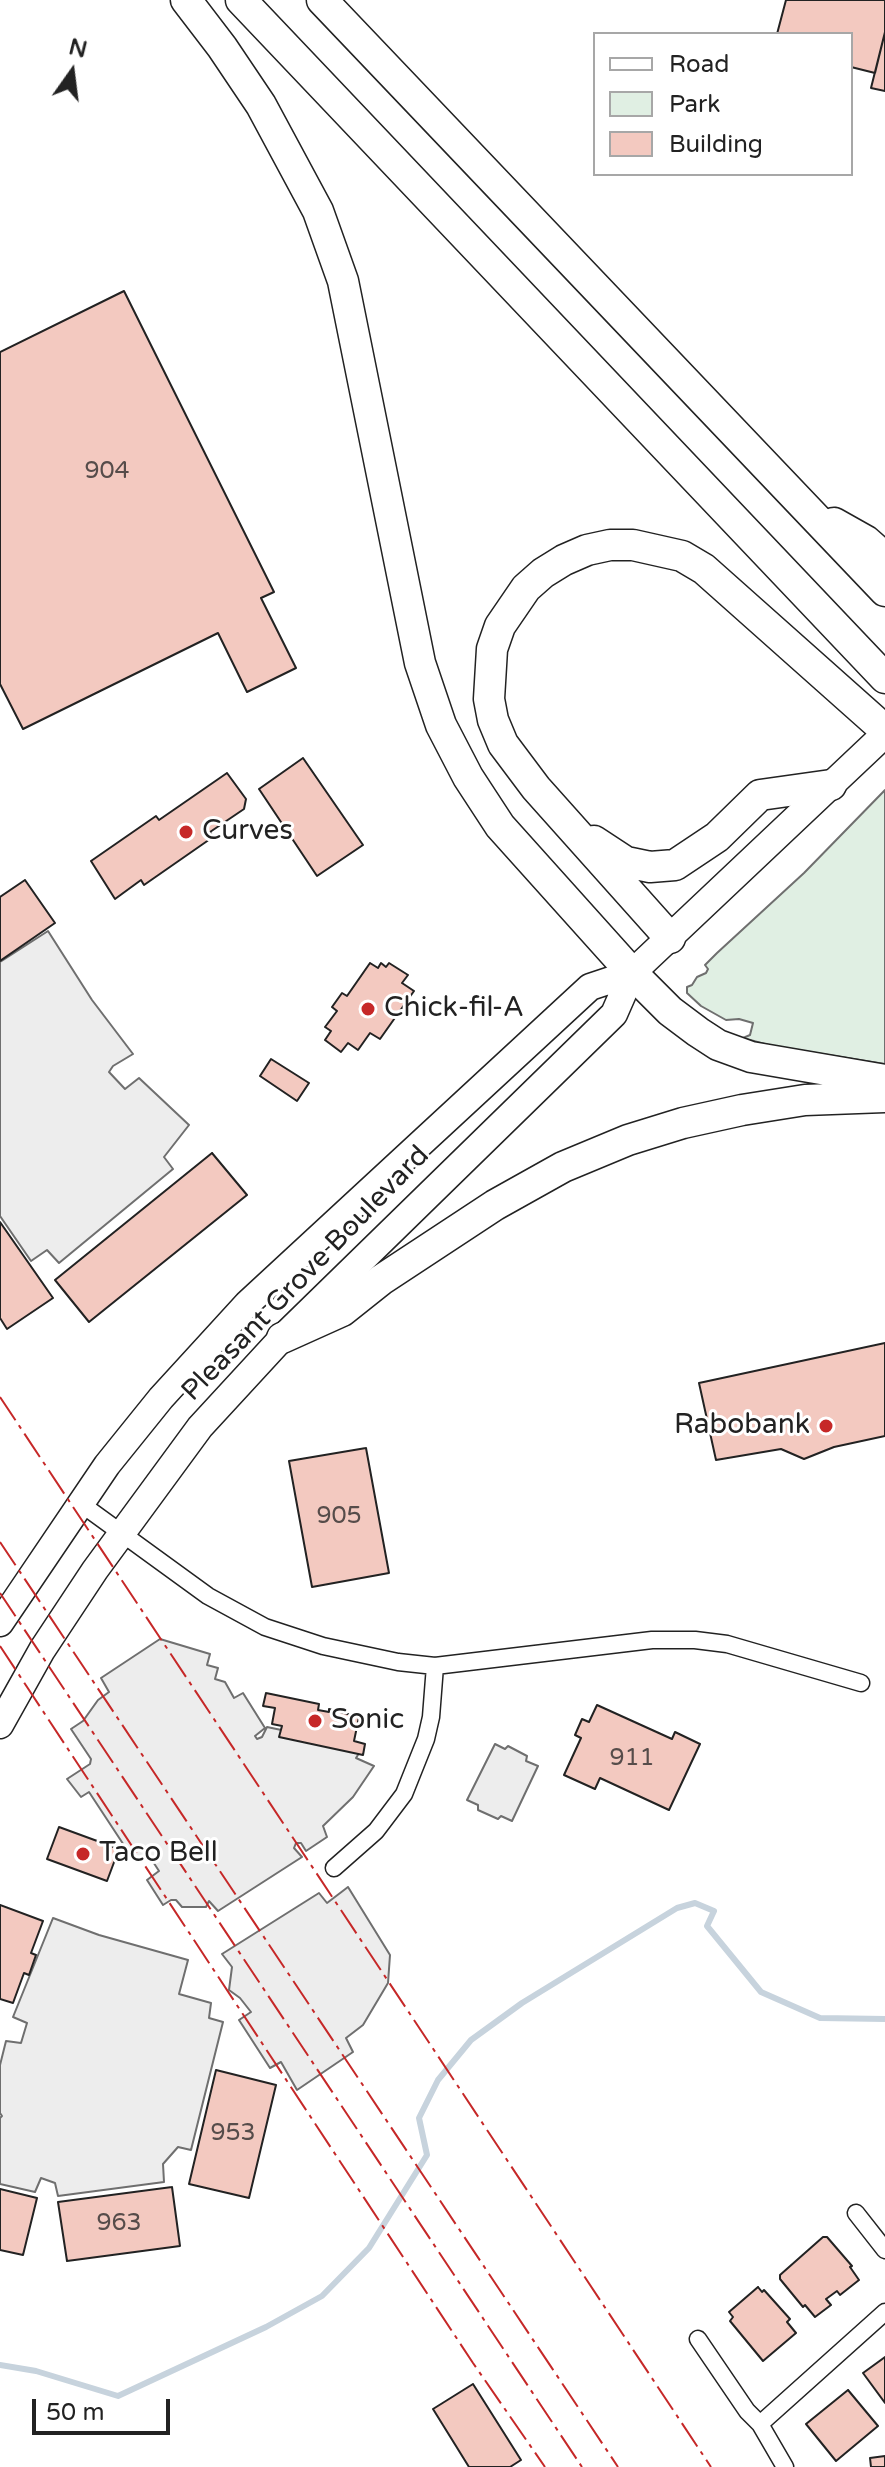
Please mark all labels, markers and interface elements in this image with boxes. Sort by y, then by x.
north arrow [32,32,112,112]
legend [593,32,853,176]
text: N [66,34,90,63]
text: Road [669,50,729,79]
text: Park [669,90,720,119]
text: Building [669,130,763,159]
house number: 904 [84,458,130,486]
place label: Curves [202,815,293,849]
marker: Curves [177,823,195,841]
place label: Chick-fil-A [384,992,524,1026]
marker: Chick-fil-A [359,1000,377,1018]
street label: Pleasant Grove Boulevard [175,1139,437,1409]
place label: Rabobank [674,1409,810,1443]
marker: Rabobank [817,1417,835,1435]
house number: 905 [316,1503,362,1531]
place label: Sonic [331,1704,404,1738]
marker: Sonic [306,1712,324,1730]
house number: 911 [609,1745,655,1773]
place label: Taco Bell [99,1837,218,1871]
marker: Taco Bell [74,1845,92,1863]
house number: 953 [210,2120,256,2148]
house number: 963 [96,2210,142,2238]
scale bar [36,2383,174,2433]
text: 50 m [46,2398,104,2427]

